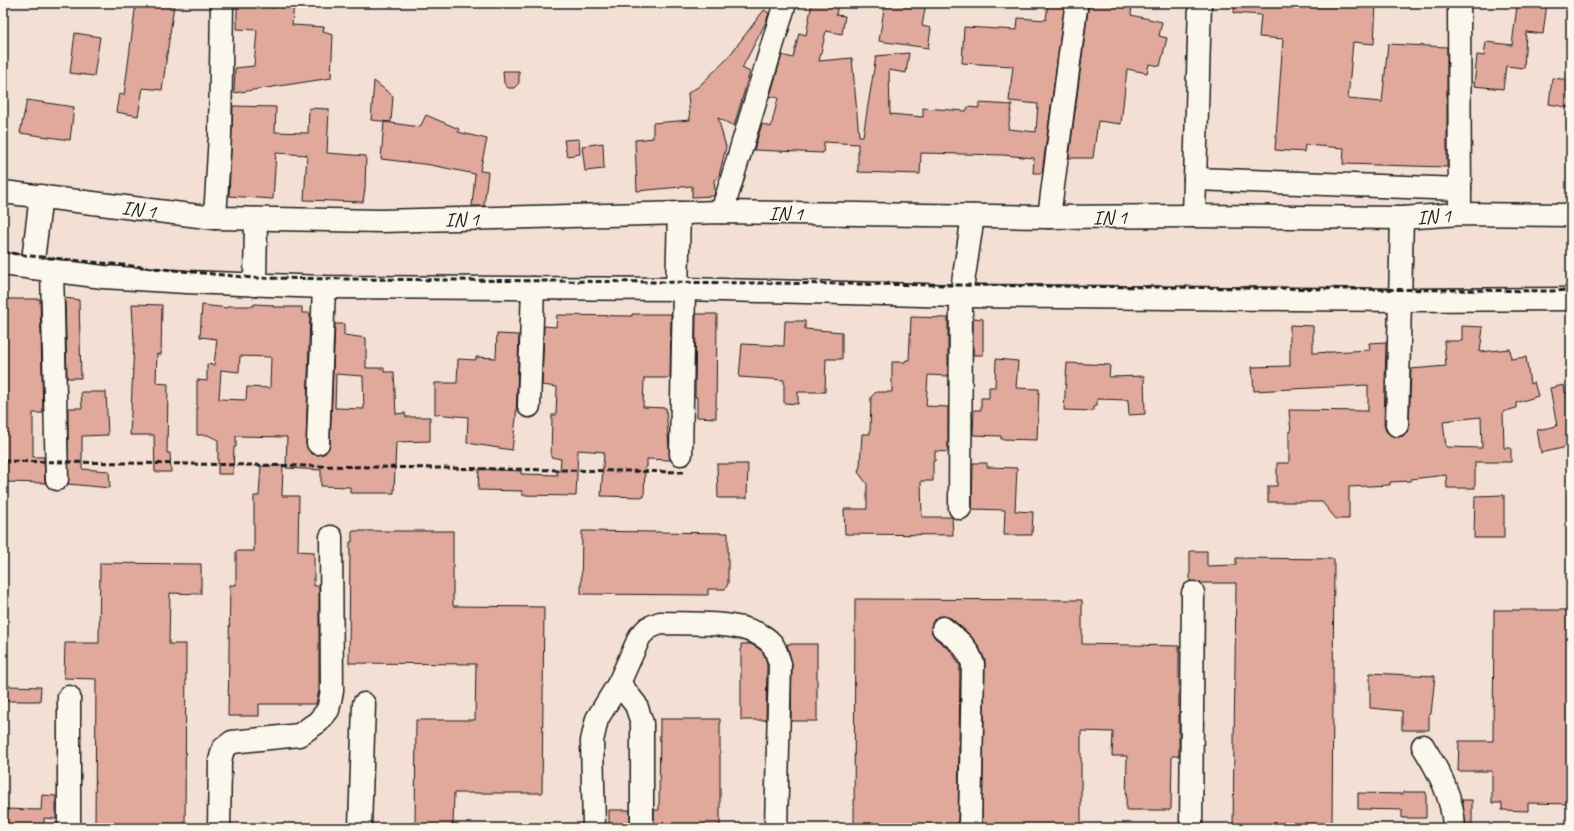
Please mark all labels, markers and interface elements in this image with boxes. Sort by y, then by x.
street label: IN 1 [120,195,158,224]
street label: IN 1 [769,201,804,226]
street label: IN 1 [1416,203,1453,230]
street label: IN 1 [1093,205,1128,230]
street label: IN 1 [445,207,480,232]

